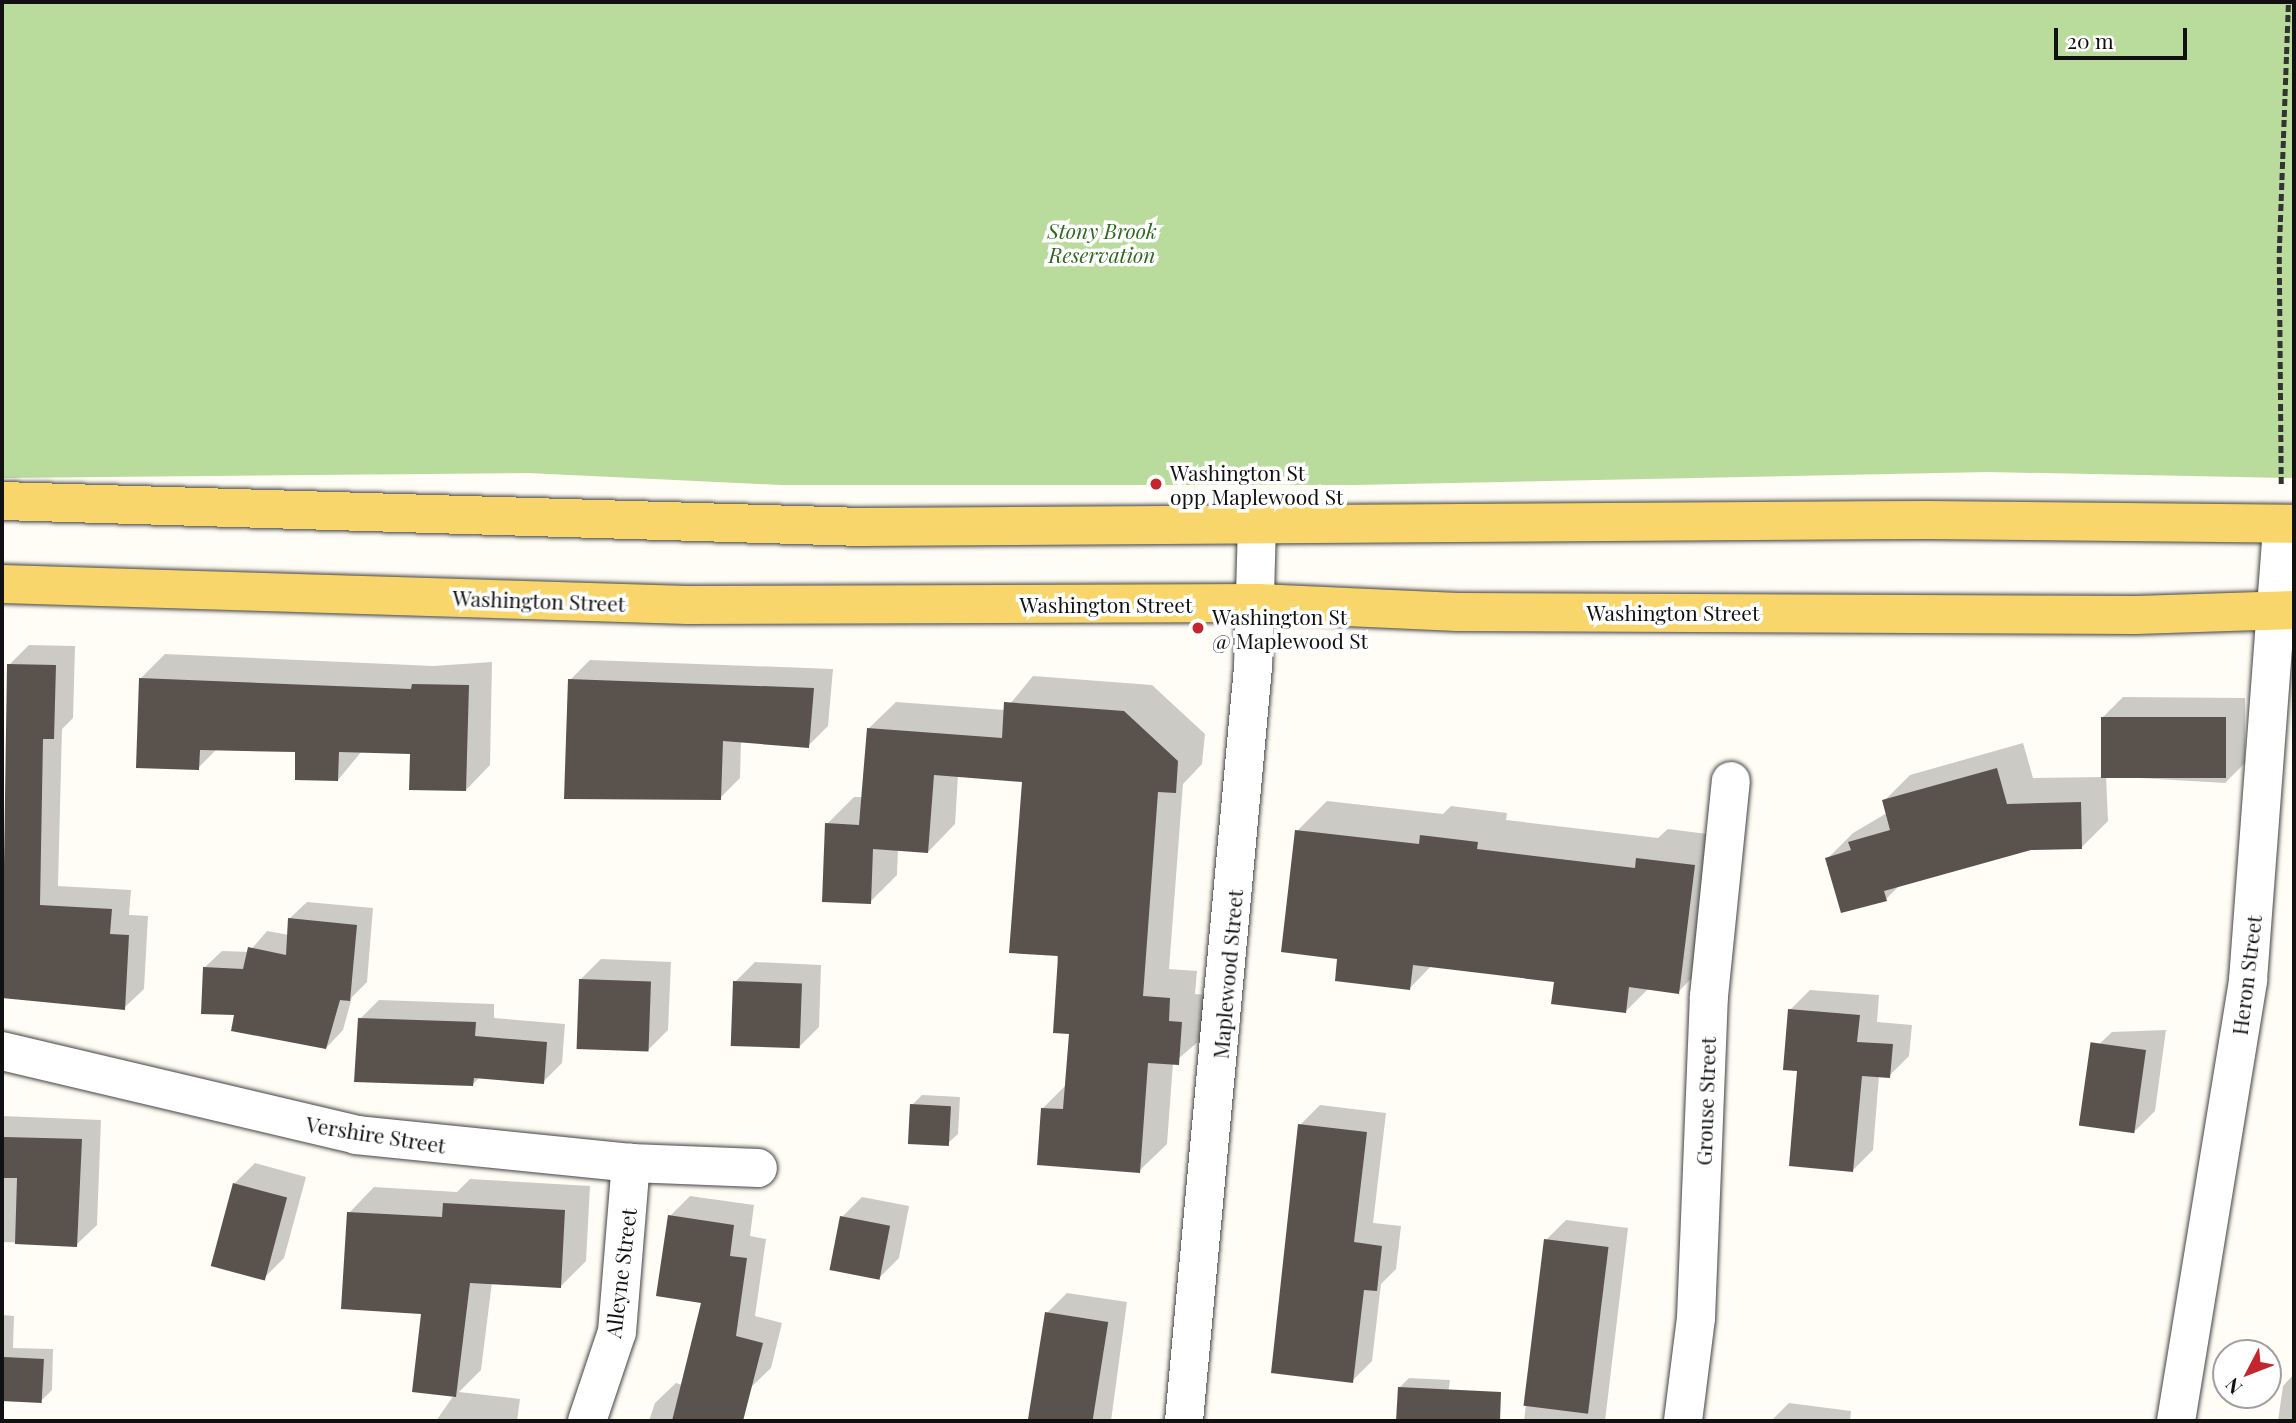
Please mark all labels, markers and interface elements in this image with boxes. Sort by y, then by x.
scale bar [2058,14,2191,58]
text: 20 m [2067,26,2114,54]
park label: Stony Brook Reservation [1047,217,1157,267]
place label: Washington St opp Maplewood St [1170,459,1344,509]
marker: Washington St opp Maplewood St [1148,476,1164,492]
street label: Washington Street [452,584,626,616]
street label: Washington Street [1020,591,1192,617]
street label: Washington Street [1587,599,1759,625]
place label: Washington St @ Maplewood St [1212,603,1368,653]
marker: Washington St @ Maplewood St [1190,620,1206,636]
street label: Maplewood Street [1207,888,1247,1060]
street label: Heron Street [2226,914,2266,1036]
street label: Grouse Street [1690,1036,1720,1166]
street label: Vershire Street [304,1111,448,1157]
street label: Alleyne Street [600,1207,640,1339]
north arrow [2212,1339,2282,1409]
text: N [2219,1373,2247,1401]

